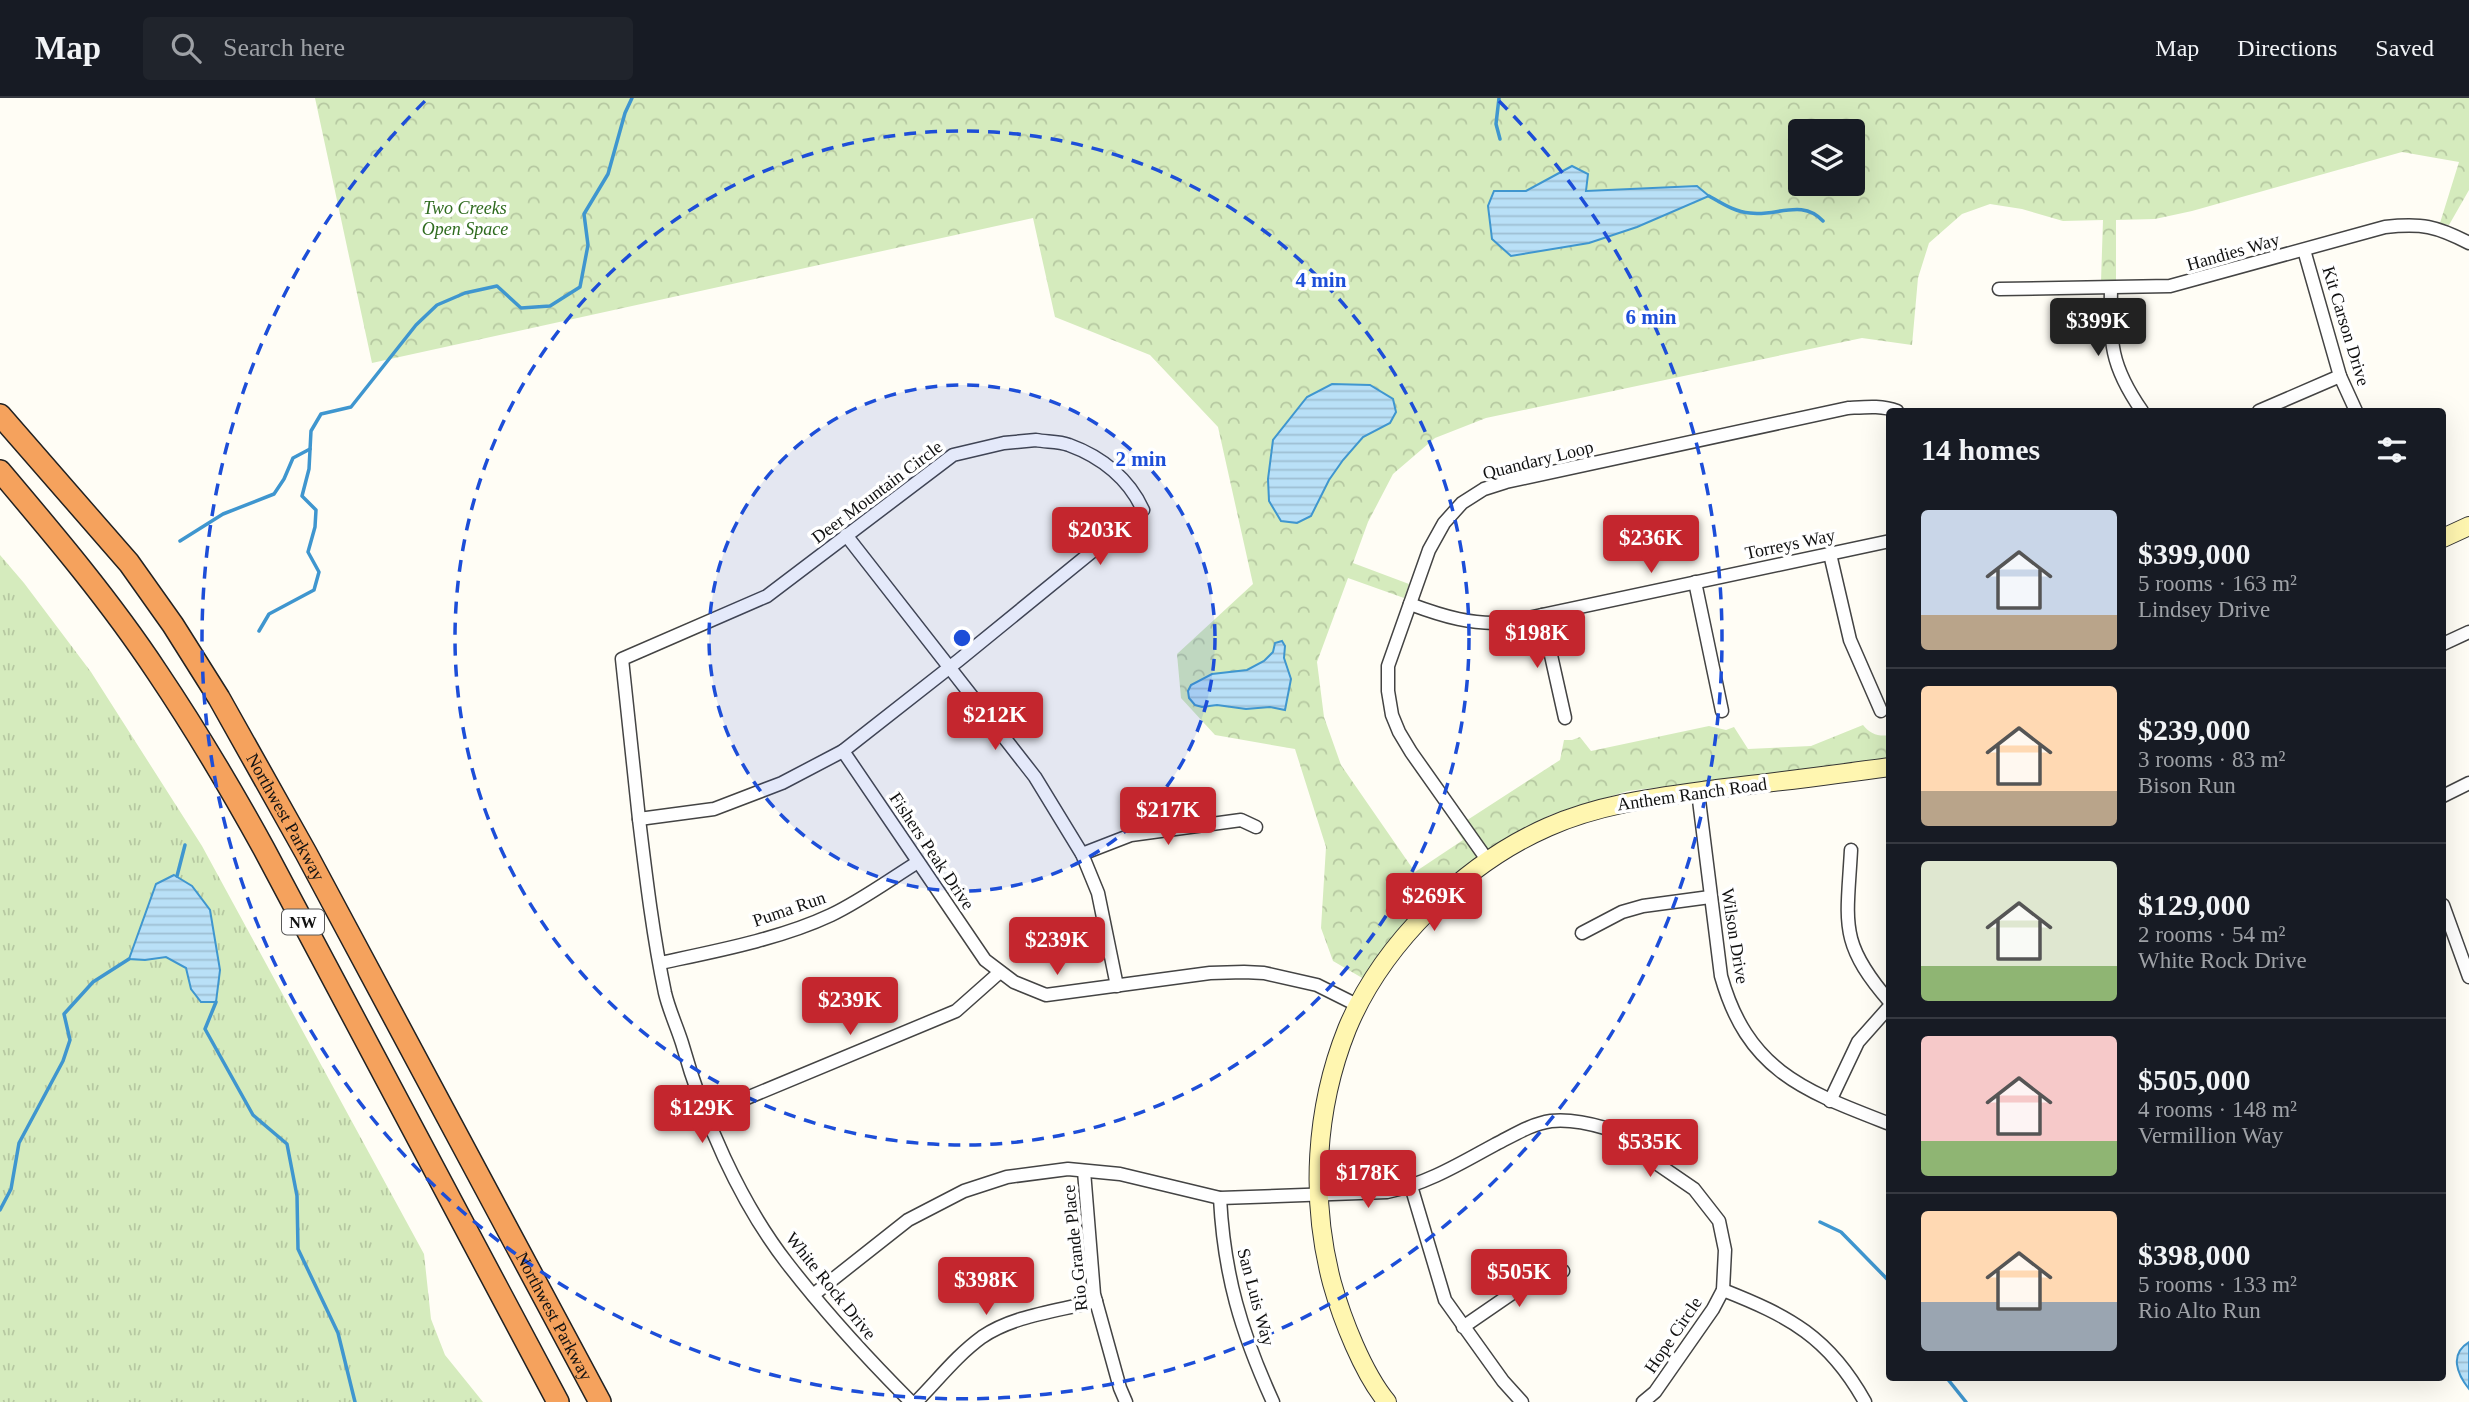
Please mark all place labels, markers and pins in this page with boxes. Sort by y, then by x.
pin: $399K [2049,299,2147,358]
pin: $203K [1051,508,1149,567]
pin: $236K [1602,516,1700,575]
pin: $198K [1488,610,1586,670]
centre of rings [950,626,974,650]
pin: $212K [946,692,1044,752]
pin: $217K [1119,788,1217,847]
pin: $269K [1385,874,1483,933]
pin: $239K [1008,918,1106,977]
pin: $239K [801,978,899,1037]
pin: $129K [653,1086,751,1145]
pin: $535K [1601,1119,1699,1179]
pin: $178K [1319,1150,1417,1210]
pin: $505K [1470,1250,1568,1309]
pin: $398K [937,1258,1035,1317]

